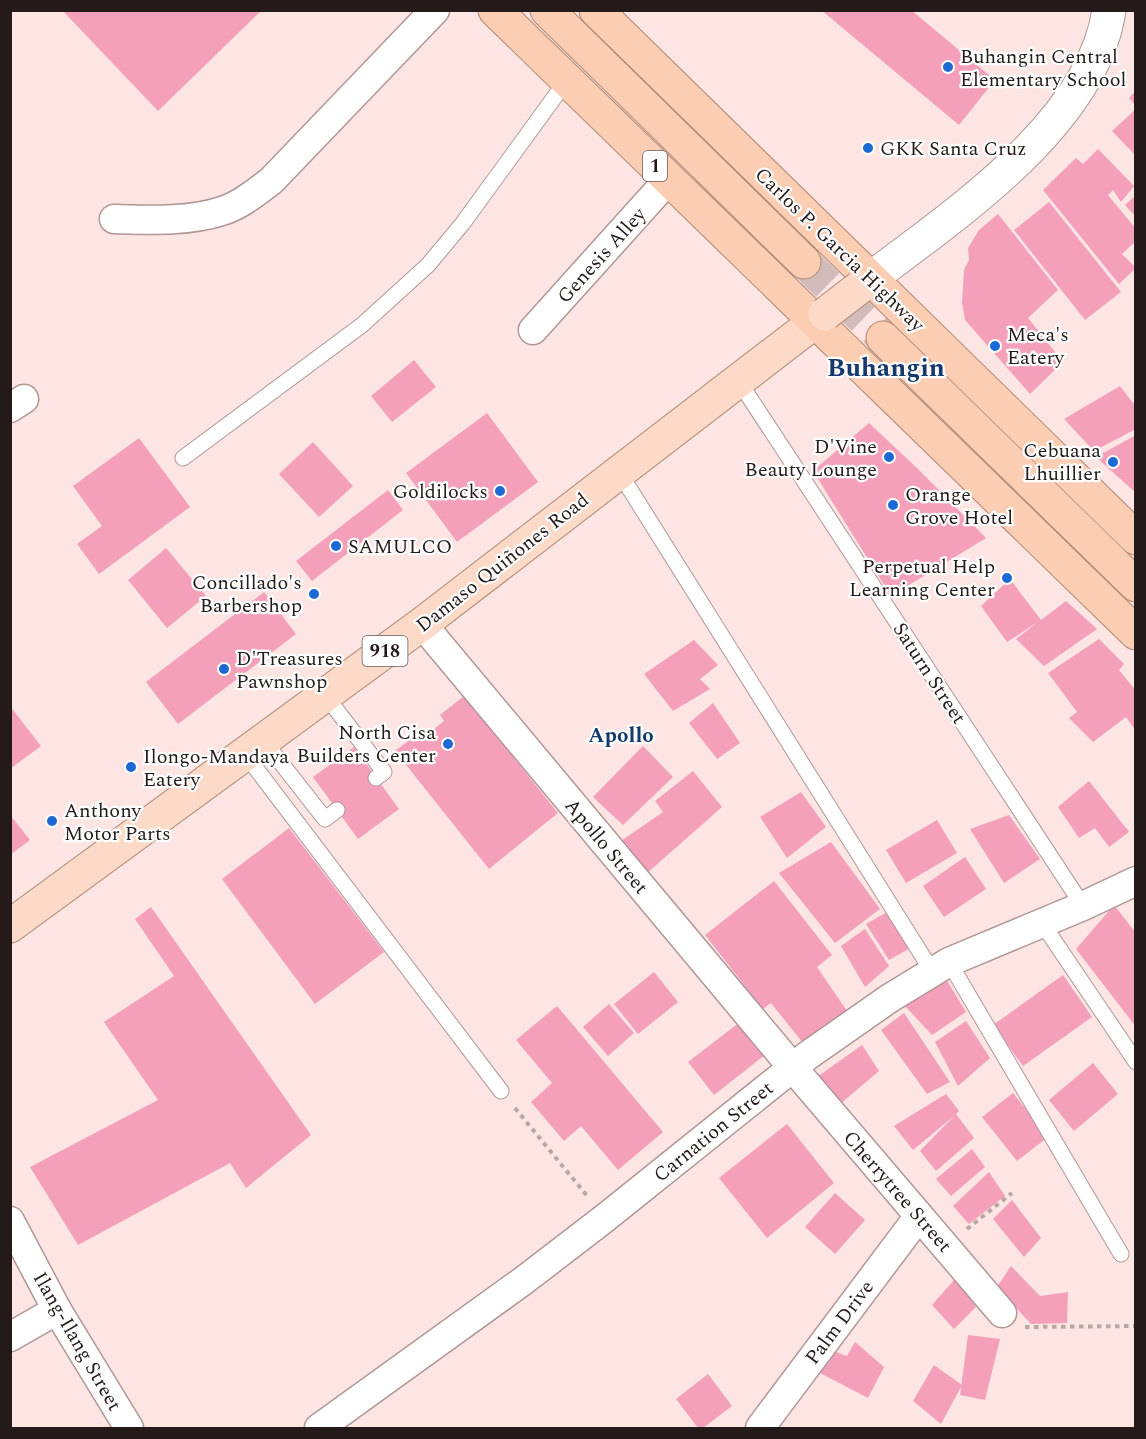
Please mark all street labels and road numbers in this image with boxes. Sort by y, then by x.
road number: 1 [643,151,667,181]
street label: Carlos P. Garcia Highway [747,160,932,340]
street label: Genesis Alley [550,200,654,311]
street label: Damaso Quiñones Road [410,485,596,640]
street label: Saturn Street [885,617,973,730]
road number: 918 [362,636,408,666]
street label: Apollo Street [557,792,655,901]
street label: Carnation Street [647,1074,780,1190]
street label: Cherrytree Street [836,1124,959,1259]
street label: Ilang-Ilang Street [25,1266,129,1417]
street label: Palm Drive [798,1274,882,1371]

